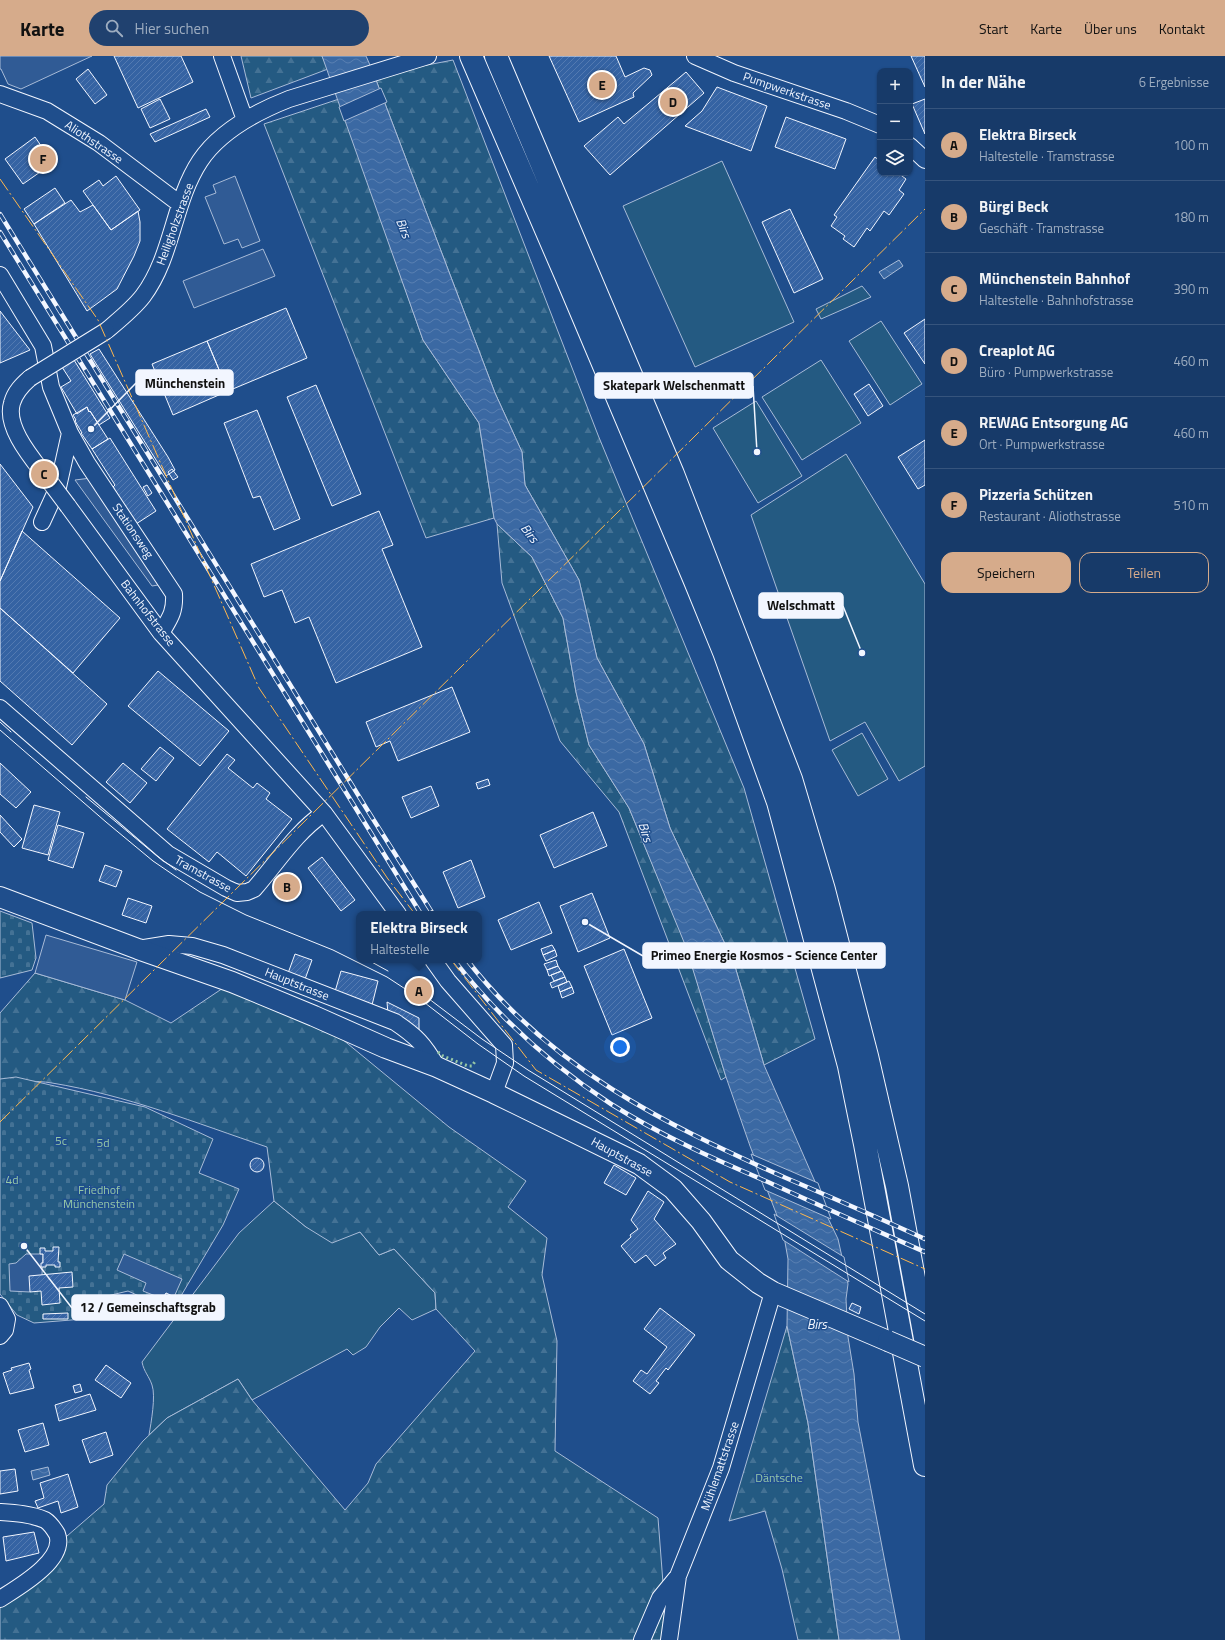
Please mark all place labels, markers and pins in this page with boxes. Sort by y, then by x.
pin: E [589,70,615,100]
pin: D [660,87,686,117]
pin: F [30,144,56,174]
callout: Münchenstein [136,370,233,395]
callout: Skatepark Welschenmatt [595,373,753,398]
pin: C [31,459,57,489]
callout: Welschmatt [759,593,843,618]
pin: B [274,872,300,902]
callout: Primeo Energie Kosmos - Science Center [643,943,885,968]
pin: A [406,976,432,1006]
callout: 12 / Gemeinschaftsgrab [72,1295,224,1320]

